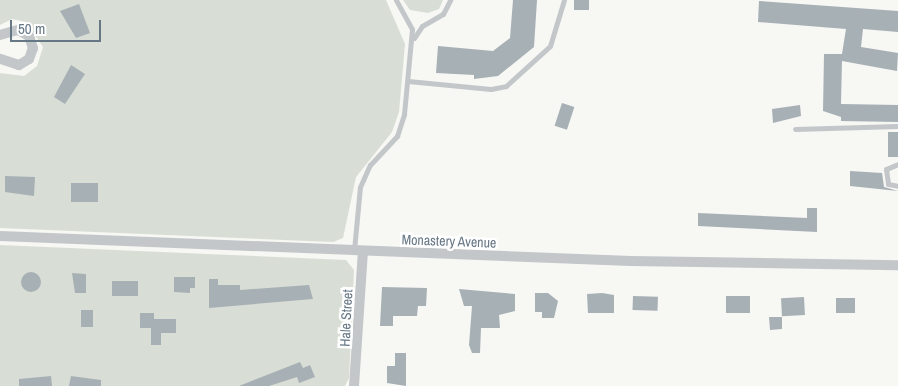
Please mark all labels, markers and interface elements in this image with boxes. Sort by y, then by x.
scale bar [12,10,104,42]
text: 50 m [18,18,45,39]
street label: Monastery Avenue [401,231,497,251]
street label: Hale Street [336,289,356,347]

